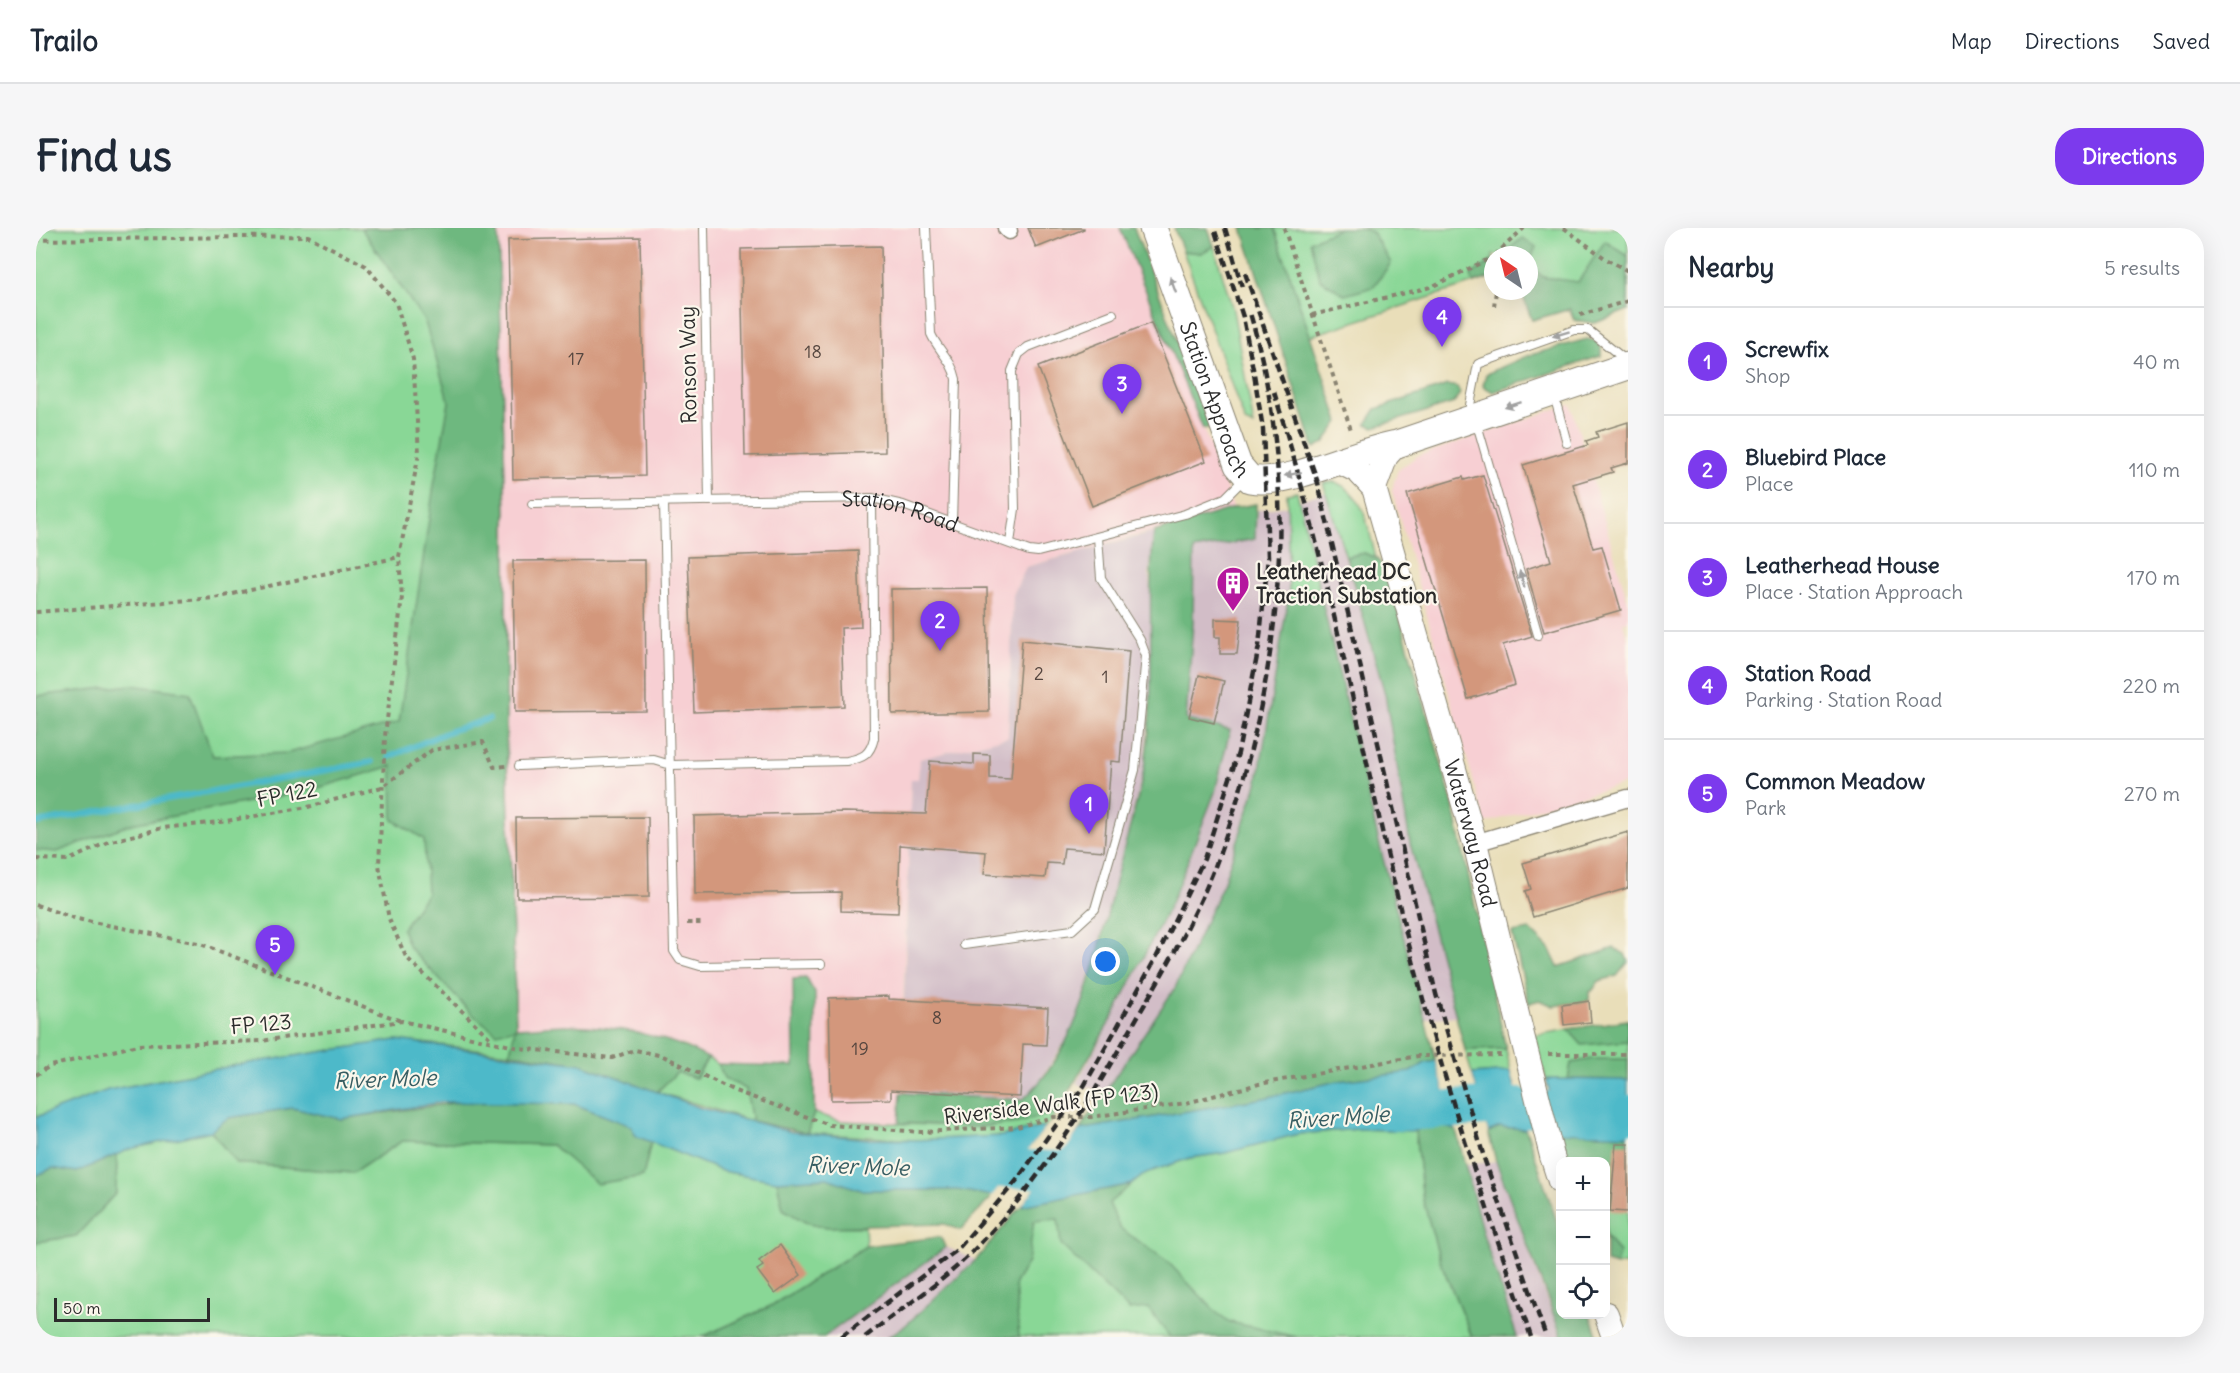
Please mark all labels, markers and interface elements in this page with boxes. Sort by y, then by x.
text: Trailo [30,23,98,59]
text: Map [1951,28,1992,55]
text: Directions [2025,28,2119,55]
text: Saved [2152,28,2210,55]
button: Directions [2055,128,2204,185]
text: Find us [36,130,172,182]
north arrow [1484,246,1538,300]
text: Nearby [1688,251,1774,284]
text: 5 results [2104,255,2180,280]
one-way arrow [1168,276,1178,294]
pin: 4 [1422,298,1462,347]
street label: Ronson Way [673,306,703,424]
street label: Station Approach [1174,318,1256,483]
one-way arrow [1551,330,1569,339]
text: Screwfix [1745,335,1829,363]
house number: 18 [804,340,822,363]
house number: 17 [568,347,584,370]
text: 1 [1704,349,1711,374]
text: 40 m [2133,349,2180,374]
text: Shop [1745,363,1790,388]
pin: 3 [1102,364,1142,414]
one-way arrow [1504,401,1522,410]
text: Bluebird Place [1745,443,1886,471]
text: 2 [1702,457,1713,482]
text: 110 m [2129,457,2180,482]
one-way arrow [1283,470,1302,479]
text: Place [1745,471,1793,496]
street label: Station Road [841,485,962,538]
text: Leatherhead House [1745,551,1940,579]
place label: Leatherhead DC Traction Substation [1256,558,1437,609]
building icon: Leatherhead DC Traction Substation [1215,565,1251,612]
text: 3 [1702,565,1713,590]
text: 170 m [2127,565,2180,590]
one-way arrow [1517,570,1526,588]
text: Place · Station Approach [1745,579,1963,604]
pin: 2 [920,602,960,651]
text: Station Road [1745,659,1871,687]
house number: 2 [1034,662,1044,685]
house number: 1 [1101,665,1109,688]
text: 4 [1702,673,1713,698]
text: 220 m [2123,673,2180,698]
text: Parking · Station Road [1745,687,1942,712]
street label: Waterway Road [1438,756,1504,910]
text: Common Meadow [1745,767,1925,795]
street label: FP 122 [255,775,319,813]
text: 5 [1702,781,1713,806]
text: 270 m [2124,781,2180,806]
pin: 1 [1070,784,1108,834]
text: Park [1745,795,1786,820]
pin: 5 [256,926,294,975]
your location [1091,947,1120,976]
house number: 8 [932,1006,942,1029]
street label: FP 123 [229,1008,293,1040]
house number: 19 [851,1037,869,1060]
water label: River Mole [333,1063,439,1095]
street label: Riverside Walk (FP 123) [942,1077,1160,1131]
water label: River Mole [1286,1099,1392,1135]
water label: River Mole [806,1150,912,1182]
map controls [1556,1157,1610,1319]
button: + [1556,1157,1610,1211]
button: − [1556,1211,1610,1265]
button: locate [1556,1265,1610,1319]
scale bar [54,1295,210,1322]
text: 50 m [63,1298,101,1318]

